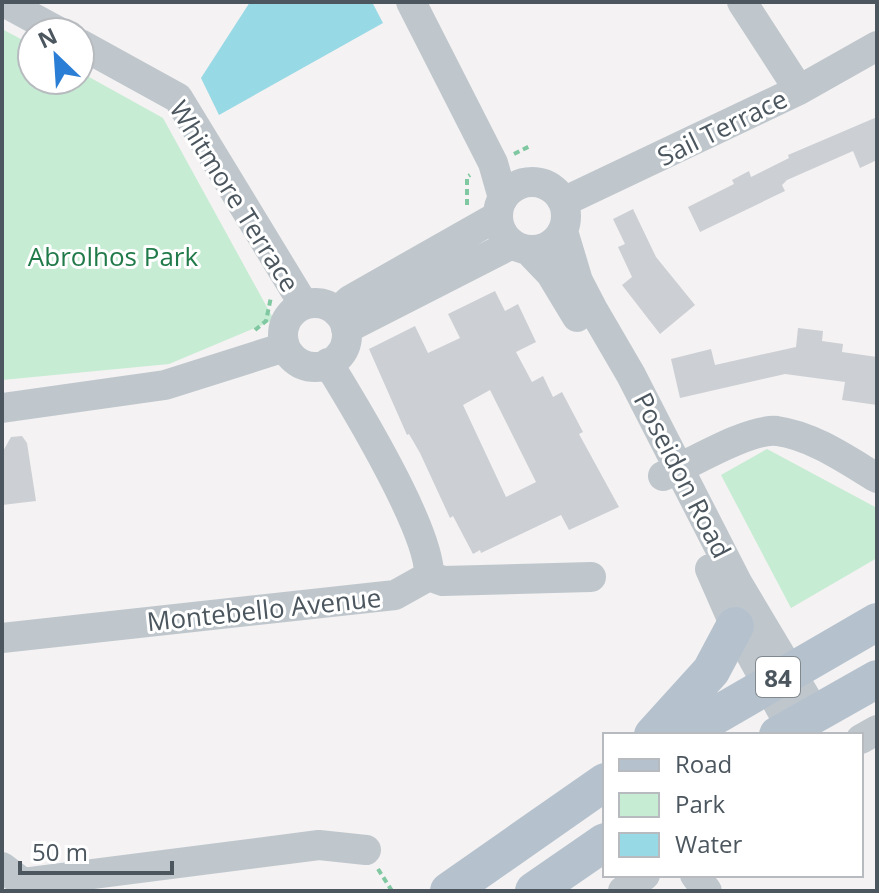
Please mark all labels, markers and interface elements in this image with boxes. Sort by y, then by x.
north arrow [16,16,96,96]
text: N [33,20,62,54]
street label: Sail Terrace [651,80,793,174]
street label: Whitmore Terrace [162,94,308,298]
park label: Abrolhos Park [28,238,198,274]
street label: Poseidon Road [626,386,740,564]
street label: Montebello Avenue [145,579,383,639]
road number: 84 [756,657,800,697]
legend [603,733,863,877]
text: Road [675,747,732,780]
text: Park [675,787,726,820]
scale bar [20,825,172,875]
text: Water [675,827,743,860]
text: 50 m [32,835,88,868]

